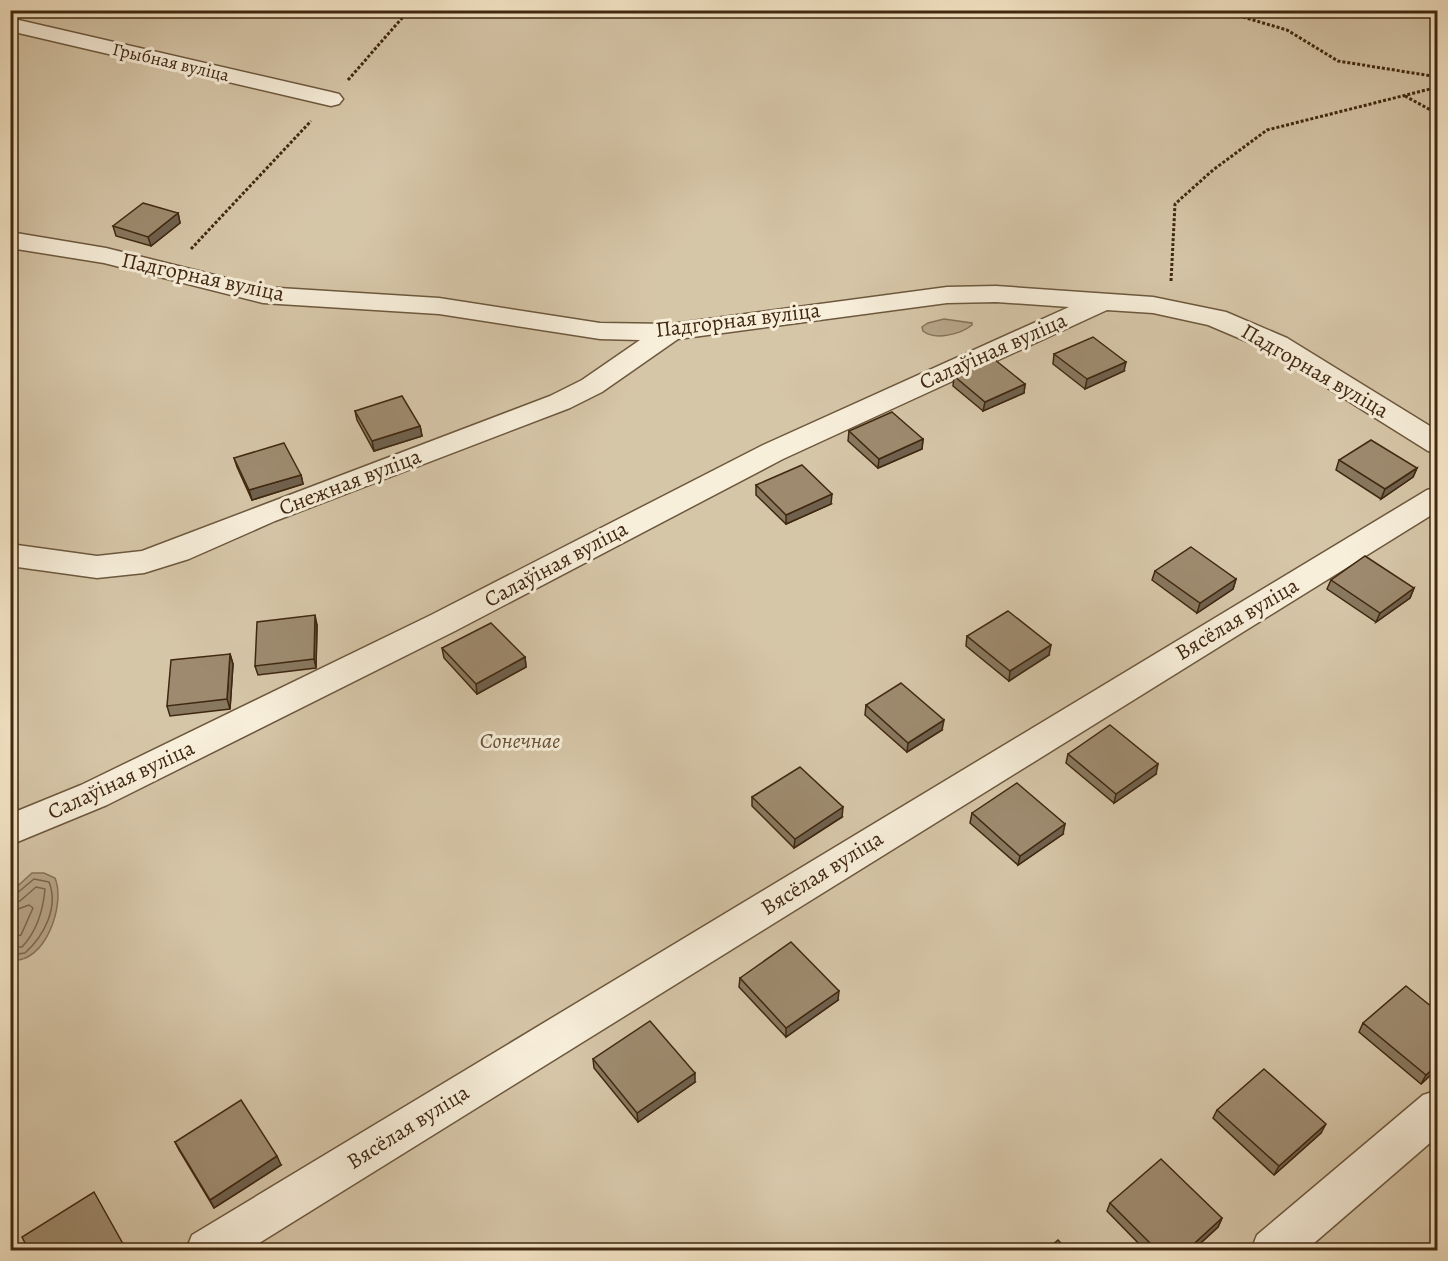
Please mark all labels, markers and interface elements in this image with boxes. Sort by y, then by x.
street label: Грыбная вуліца [110,37,232,87]
street label: Падгорная вуліца [119,245,288,309]
street label: Падгорная вуліца [654,295,823,345]
street label: Салаўіная вуліца [914,305,1072,397]
street label: Падгорная вуліца [1236,317,1395,426]
street label: Снежная вуліца [275,441,426,523]
street label: Салаўіная вуліца [479,513,634,614]
street label: Вясёлая вуліца [1170,570,1305,668]
park label: Сонечнае [480,726,560,756]
street label: Салаўіная вуліца [43,733,200,827]
street label: Вясёлая вуліца [755,823,890,923]
street label: Вясёлая вуліца [341,1077,476,1177]

